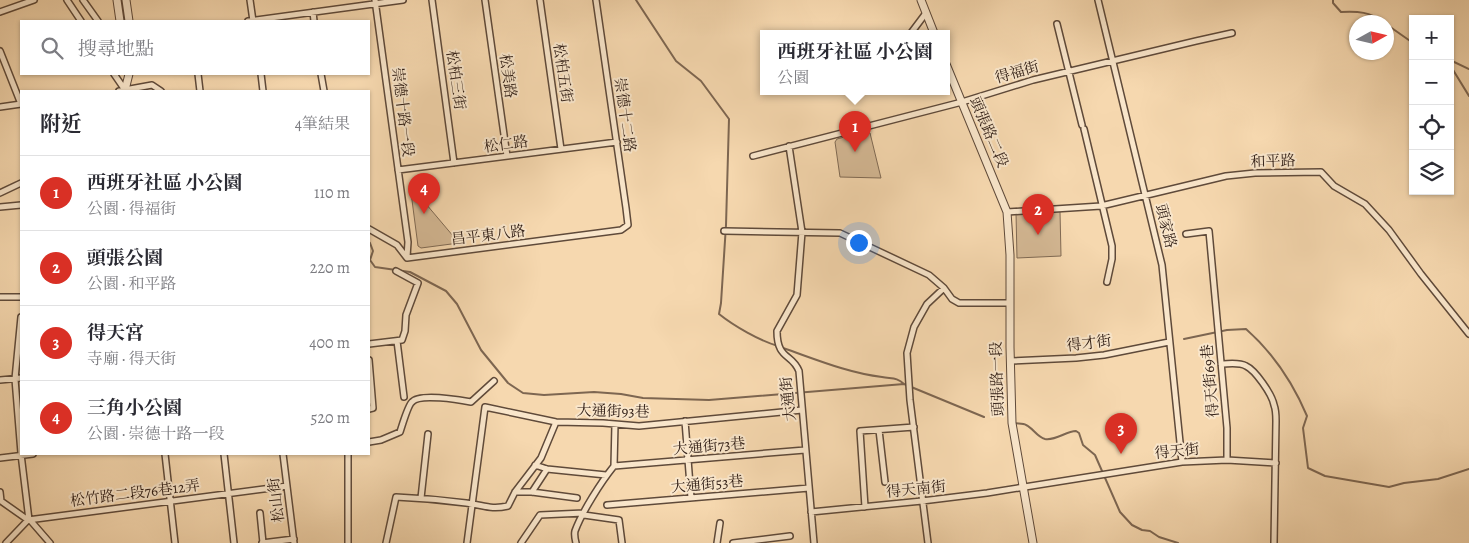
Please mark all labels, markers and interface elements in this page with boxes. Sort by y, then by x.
north arrow [1349,15,1394,60]
map controls [1409,15,1454,195]
button: + [1409,15,1454,60]
search box [20,20,370,75]
popup [760,30,950,95]
icon: search [38,34,66,62]
text: 搜尋地點 [78,36,154,62]
text: 西班牙社區 小公園 [777,39,933,65]
street label: 松柏五街 [549,42,577,104]
street label: 松柏三街 [442,49,470,111]
street label: 松美路 [495,52,521,100]
street label: 得福街 [993,56,1041,88]
button: − [1409,60,1454,105]
street label: 崇德十路一段 [388,66,418,158]
text: 公園 [777,67,809,89]
street label: 崇德十二路 [610,76,640,154]
street label: 頭張路二段 [965,94,1013,170]
button: locate [1409,105,1454,150]
text: 附近 [40,110,82,138]
pin: 1 [839,111,871,152]
text: 4筆結果 [295,113,350,135]
street label: 松仁路 [482,131,530,157]
street label: 和平路 [1250,150,1296,172]
button: layers [1409,150,1454,195]
text: 西班牙社區 小公園 [87,170,242,196]
pin: 4 [408,173,440,214]
text: 1 [53,182,59,204]
text: 110 m [314,182,350,204]
pin: 2 [1022,194,1054,235]
text: 公園 · 得福街 [87,198,177,220]
street label: 頭家路 [1151,202,1181,250]
street label: 昌平東八路 [450,221,526,249]
your location [846,230,872,256]
text: 頭張公園 [87,245,163,271]
text: 2 [52,257,60,279]
text: 220 m [310,257,350,279]
text: 公園 · 和平路 [87,273,177,295]
text: 得天宮 [87,320,144,346]
street label: 得才街 [1065,330,1113,356]
text: 3 [53,332,59,354]
text: 400 m [309,332,350,354]
street label: 頭張路一段 [986,341,1008,417]
street label: 得天街69巷 [1197,343,1223,419]
text: 寺廟 · 得天街 [87,348,177,370]
street label: 大通街 [776,376,800,422]
text: 三角小公園 [87,395,182,421]
street label: 大通街93巷 [576,400,650,422]
text: 4 [52,407,60,429]
text: 520 m [311,407,350,429]
pin: 3 [1105,413,1137,454]
text: 公園 · 崇德十路一段 [87,423,225,445]
street label: 大通街73巷 [672,433,746,459]
street label: 得天街 [1154,439,1200,463]
street label: 大通街53巷 [670,471,744,497]
street label: 松竹路二段76巷12弄 [69,475,201,511]
street label: 松山街 [263,476,289,524]
street label: 得天南街 [885,476,947,502]

